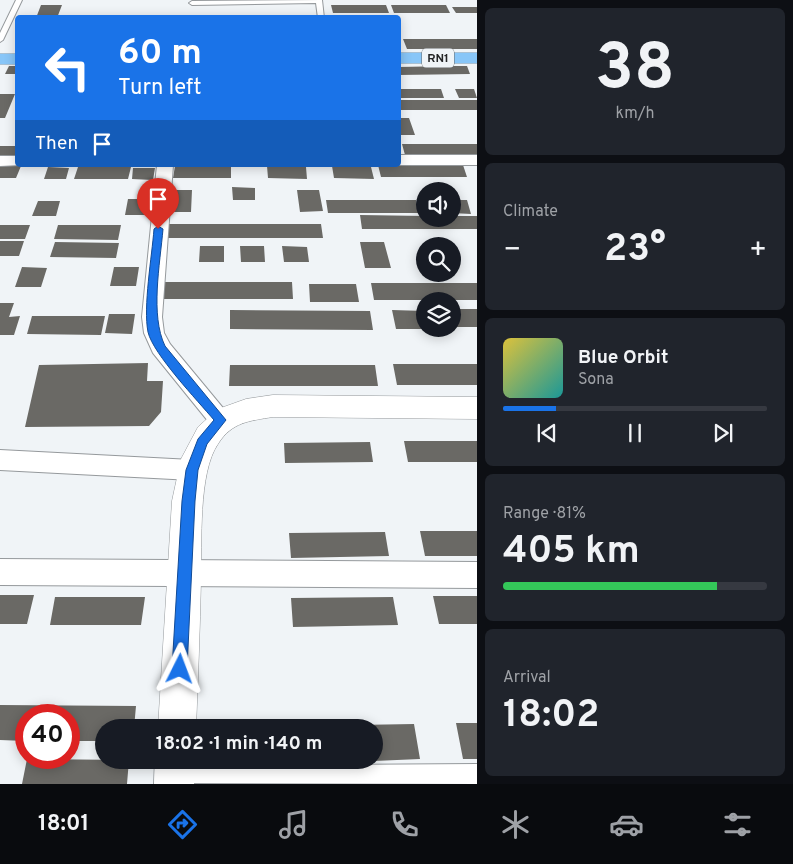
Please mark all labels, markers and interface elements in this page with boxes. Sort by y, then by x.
text: 38 [595,30,675,112]
text: 60 m [118,32,202,76]
icon: left [35,35,100,100]
road number: RN1 [422,48,454,68]
text: Turn left [118,75,201,102]
text: km/h [616,104,654,124]
icon: arrive [88,130,116,158]
text: Then [35,132,78,156]
pin [137,178,179,229]
map controls [416,182,461,337]
button: sound [416,182,461,227]
icon: arrive [144,185,172,213]
text: Climate [503,202,558,222]
text: 23° [604,226,666,275]
text: − [503,233,521,269]
text: + [749,233,767,269]
button: search [416,237,461,282]
button: layers [416,292,461,337]
text: Blue Orbit [578,346,668,370]
text: Sona [578,370,614,390]
icon: previous [533,419,561,447]
icon: pause [621,419,649,447]
icon: next [709,419,737,447]
text: Range · 81% [503,504,586,524]
text: 405 km [503,528,640,577]
position arrow [153,642,205,694]
text: Arrival [503,668,551,688]
text: 18:02 [503,692,600,741]
speed limit sign: 40 [15,704,80,769]
text: 18:02 · 1 min · 140 m [156,732,322,756]
icon: directions [165,807,200,842]
icon: music [276,807,311,842]
icon: phone [387,807,422,842]
icon: climate [498,807,533,842]
icon: car [609,807,644,842]
icon: filters [720,807,755,842]
text: 18:01 [38,811,89,838]

